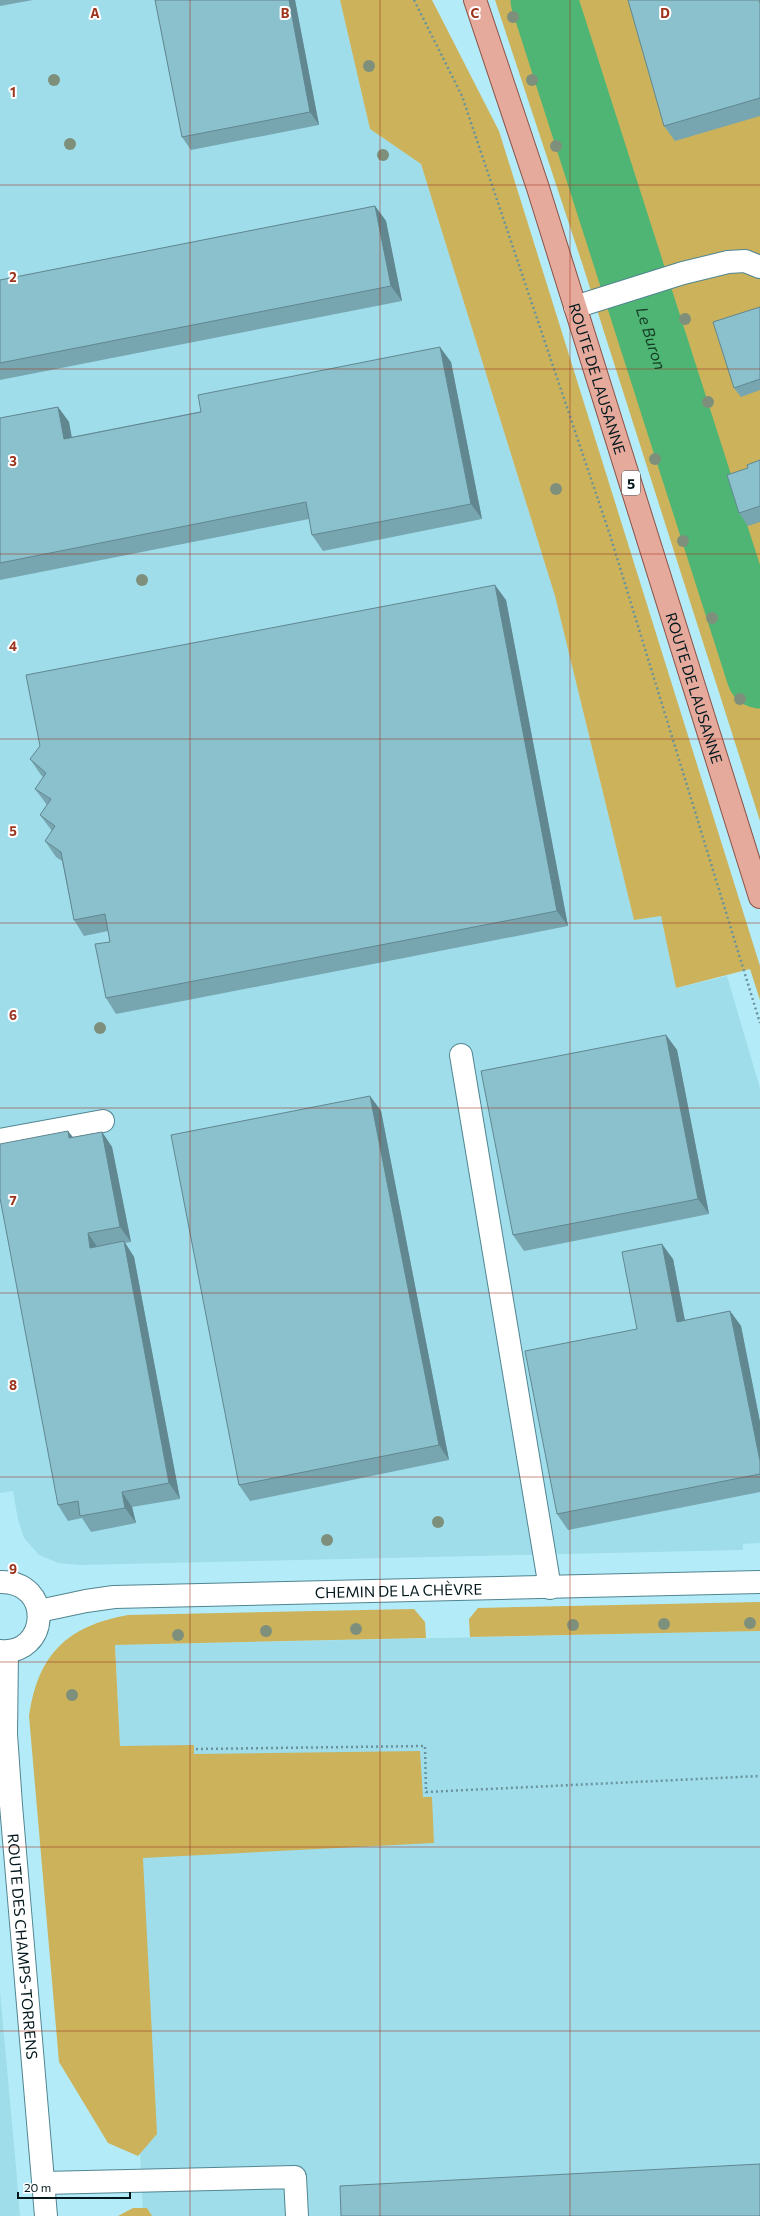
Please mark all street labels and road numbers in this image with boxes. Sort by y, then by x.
street label: ROUTE DE LAUSANNE [566,301,630,457]
road number: 5 [622,471,640,495]
street label: ROUTE DE LAUSANNE [662,610,727,766]
street label: CHEMIN DE LA CHÈVRE [315,1579,483,1601]
street label: ROUTE DES CHAMPS-TORRENS [4,1833,42,2060]

